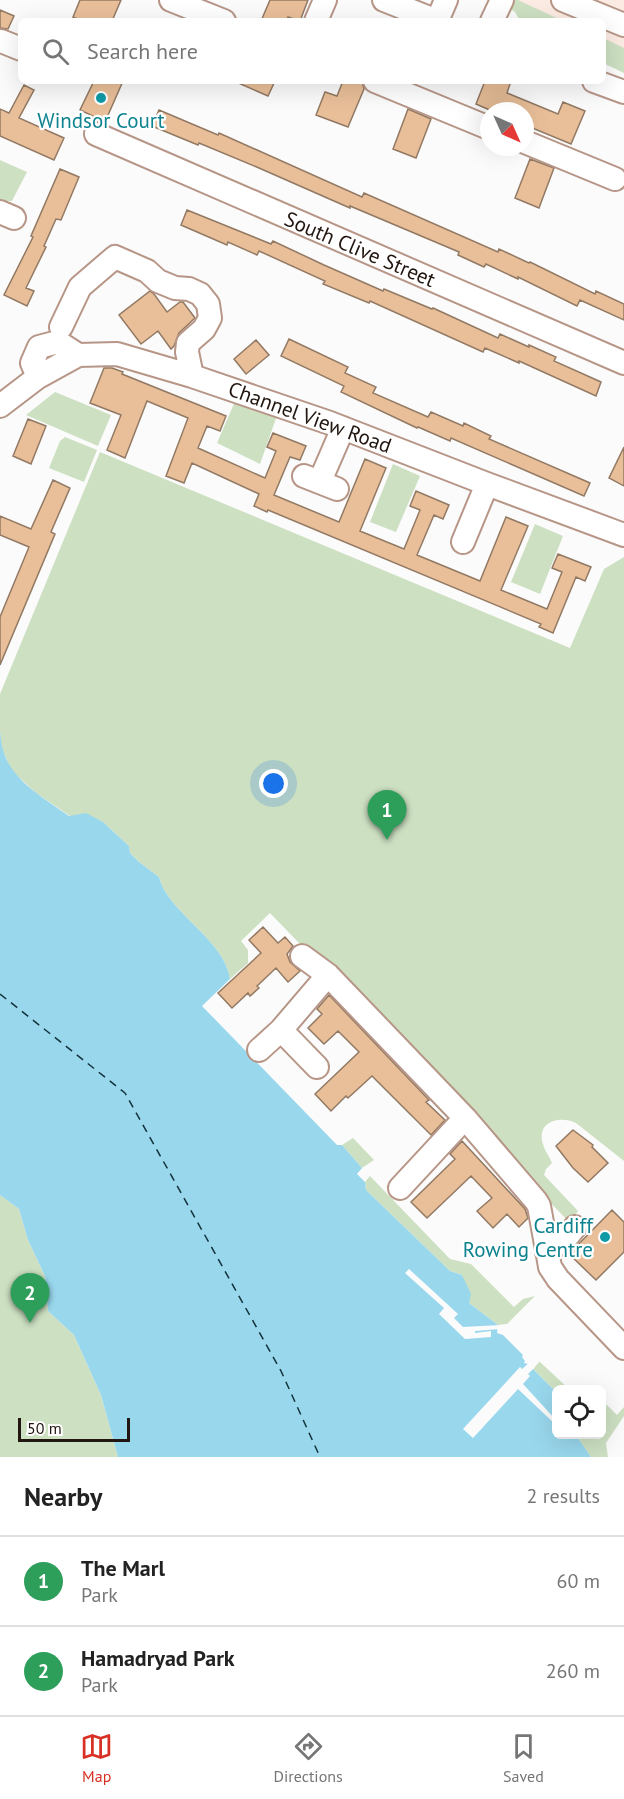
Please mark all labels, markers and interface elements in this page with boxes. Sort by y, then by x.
search box [18,18,606,84]
icon: search [39,35,72,68]
text: Search here [87,37,198,65]
marker: Windsor Court [94,91,108,105]
north arrow [480,102,534,156]
place label: Windsor Court [37,107,165,134]
street label: South Clive Street [280,205,440,293]
street label: Channel View Road [225,375,395,459]
your location [259,769,288,798]
pin: 1 [368,790,406,840]
place label: Cardiff Rowing Centre [463,1212,594,1263]
marker: Cardiff Rowing Centre [598,1230,612,1244]
pin: 2 [10,1274,50,1323]
map controls [552,1385,606,1439]
button: locate [552,1385,606,1439]
scale bar [18,1415,130,1442]
text: 50 m [27,1418,62,1438]
text: Nearby [24,1480,102,1513]
text: 2 results [527,1483,600,1509]
text: The Marl [81,1554,165,1582]
text: 1 [38,1568,49,1594]
text: 60 m [557,1568,600,1594]
text: Park [81,1582,118,1608]
text: Hamadryad Park [81,1644,235,1672]
text: 2 [38,1658,49,1684]
text: 260 m [546,1658,600,1684]
text: Park [81,1672,118,1698]
tab: Map [80,1730,113,1786]
tab: Directions [274,1730,343,1786]
tab: Saved [503,1730,544,1786]

